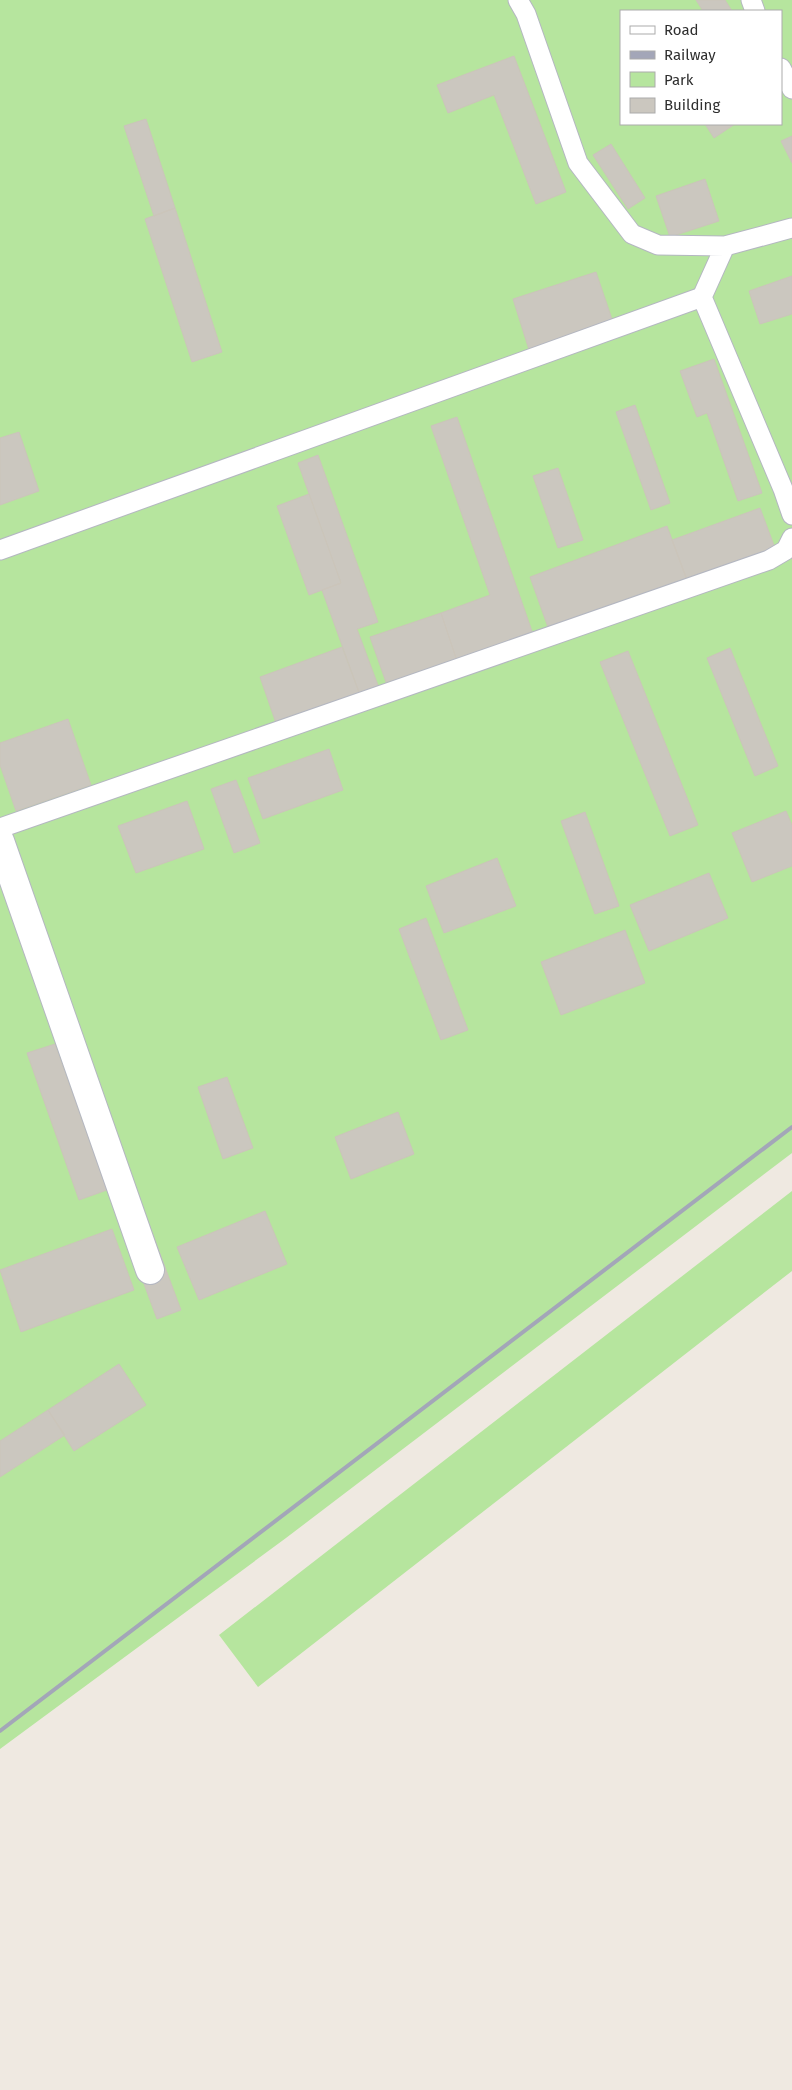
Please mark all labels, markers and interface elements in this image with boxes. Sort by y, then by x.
legend [620,10,782,125]
text: Road [664,21,699,39]
text: Railway [664,46,716,64]
text: Park [664,71,694,89]
text: Building [664,96,720,114]

